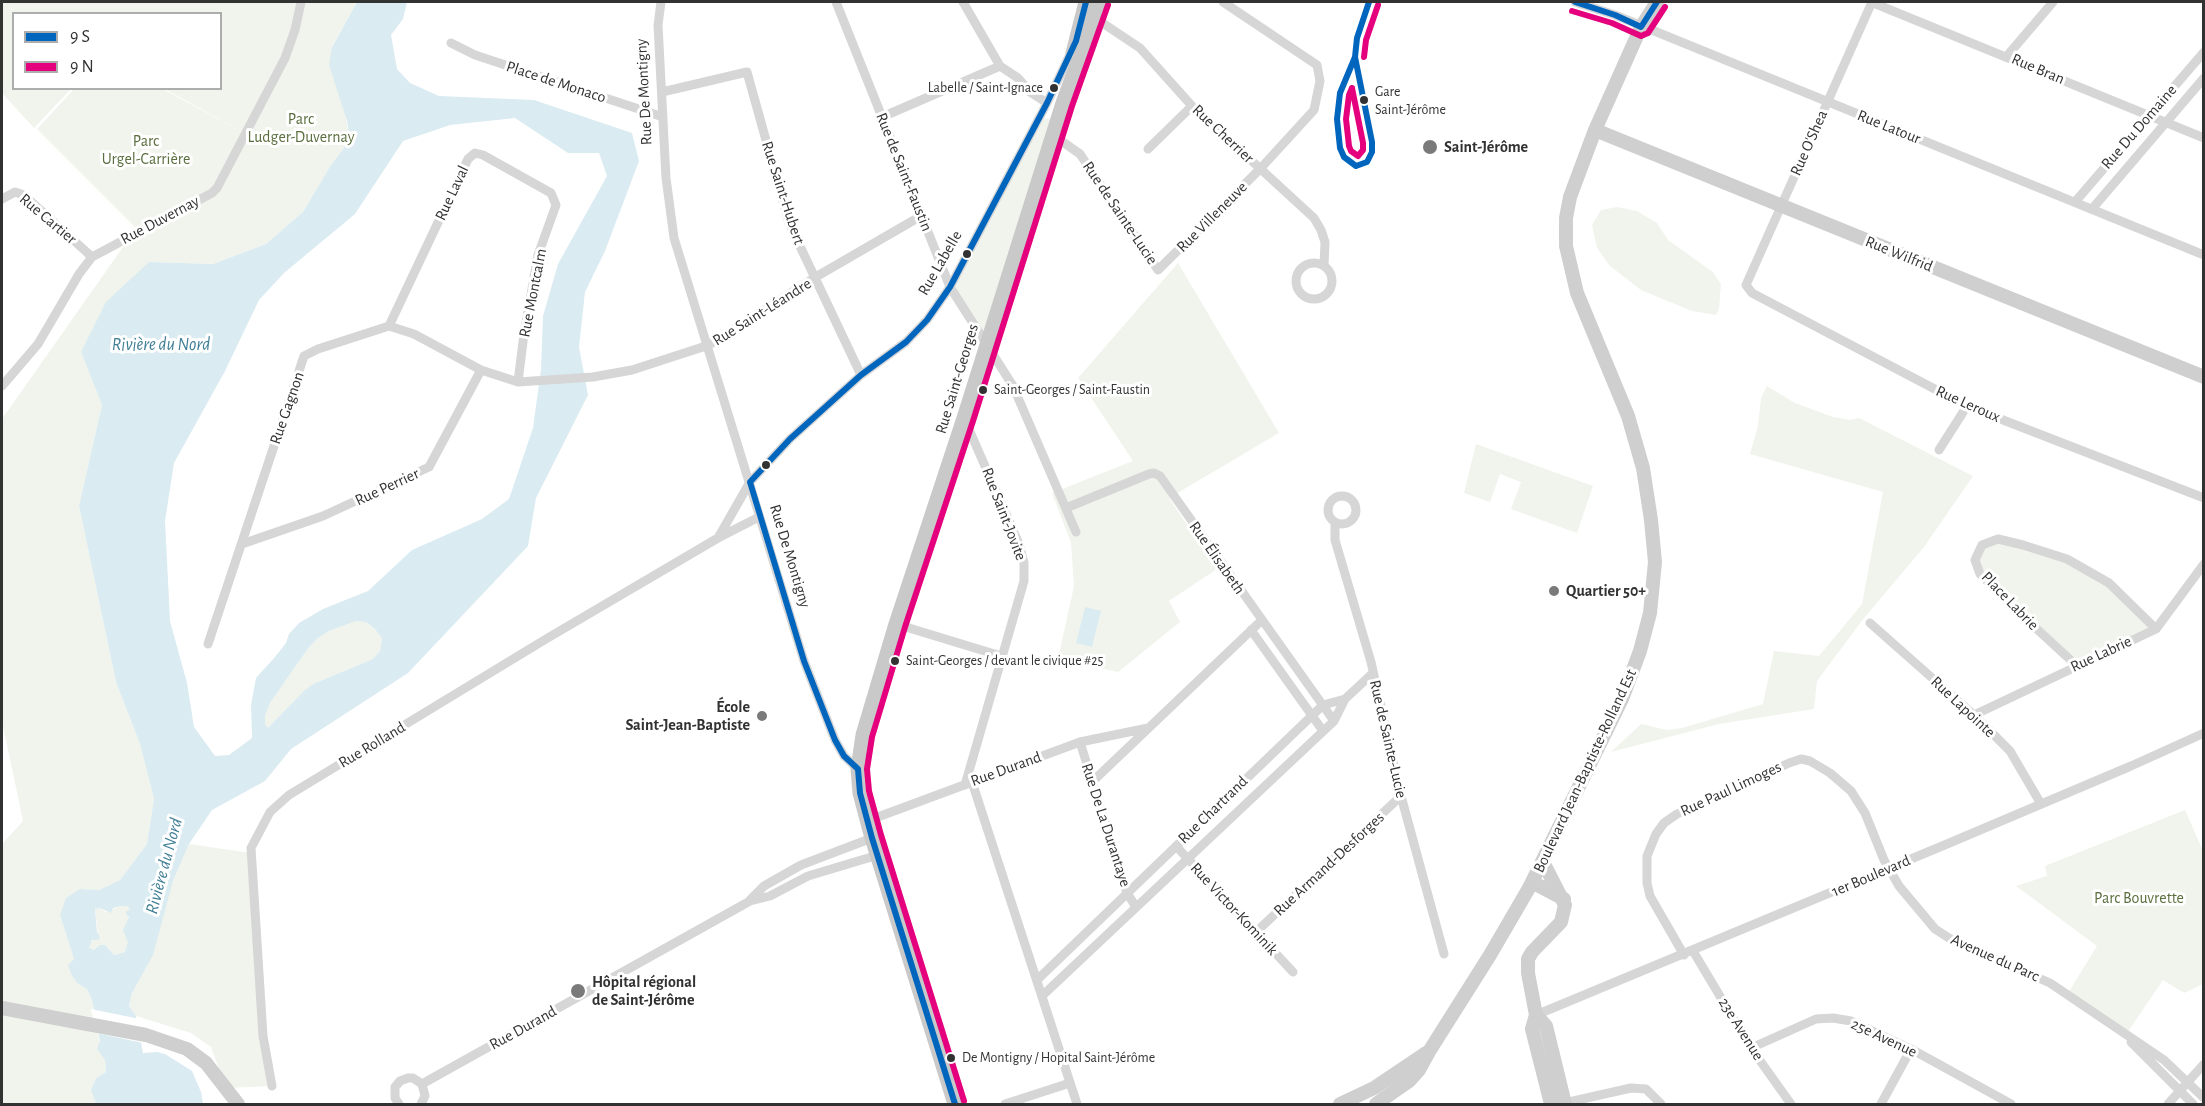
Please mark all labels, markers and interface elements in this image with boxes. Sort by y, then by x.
legend [12,12,222,90]
text: 9 S [70,28,90,46]
street label: Rue De Montigny [632,38,656,146]
street label: Rue Bran [2009,49,2067,89]
street label: Place de Monaco [504,57,608,107]
text: 9 N [70,58,94,76]
place label: Labelle / Saint-Ignace [928,80,1043,96]
street label: Rue Du Domaine [2097,81,2181,173]
marker: Labelle / Saint-Ignace [1048,82,1060,94]
place label: Gare Saint-Jérôme [1375,84,1446,116]
marker: Gare Saint-Jérôme [1358,94,1370,106]
street label: Rue Cherrier [1188,101,1258,167]
street label: Rue Latour [1854,106,1924,148]
street label: Rue O'Shea [1786,107,1832,179]
park label: Parc Ludger-Duvernay [248,109,354,147]
street label: Rue de Saint-Faustin [871,110,937,234]
park label: Parc Urgel-Carrière [102,131,190,169]
place label: Saint-Jérôme [1444,137,1528,157]
marker: Saint-Jérôme [1421,138,1439,156]
street label: Rue Saint-Hubert [757,139,809,247]
street label: Rue de Sainte-Lucie [1078,158,1162,268]
street label: Rue Laval [431,162,473,224]
street label: Rue Villeneuve [1173,178,1251,256]
street label: Rue Cartier [15,189,81,249]
street label: Rue Duvernay [117,191,203,249]
street label: Rue Labelle [914,227,966,299]
street label: Rue Wilfrid [1862,232,1936,276]
street label: Rue Montcalm [515,247,551,339]
unlabelled marker [961,248,973,260]
street label: Rue Saint-Léandre [709,274,815,350]
street label: Rue Saint-Georges [931,322,983,436]
water label: Rivière du Nord [112,334,210,356]
street label: Rue Gagnon [266,369,308,447]
street label: Rue Leroux [1933,381,2003,427]
place label: Saint-Georges / Saint-Faustin [994,382,1150,398]
marker: Saint-Georges / Saint-Faustin [977,384,989,396]
unlabelled marker [760,459,772,471]
street label: Rue Perrier [352,464,422,510]
street label: Rue Saint-Jovite [977,465,1031,563]
street label: Rue De Montigny [765,502,815,610]
street label: Rue Élisabeth [1185,518,1249,598]
street label: Place Labrie [1977,568,2043,634]
place label: Quartier 50+ [1566,581,1646,601]
marker: Quartier 50+ [1547,584,1561,598]
street label: Rue Labrie [2067,632,2135,676]
place label: Saint-Georges / devant le civique #25 [906,653,1103,669]
marker: Saint-Georges / devant le civique #25 [889,655,901,667]
street label: Boulevard Jean-Baptiste-Rolland Est [1529,666,1641,876]
street label: Rue Lapointe [1927,672,1999,742]
street label: Rue de Sainte-Lucie [1365,678,1411,800]
place label: École Saint-Jean-Baptiste [625,697,750,735]
marker: École Saint-Jean-Baptiste [755,709,769,723]
street label: Rue Rolland [335,718,409,772]
street label: Rue Durand [968,747,1044,791]
street label: Rue Paul Limoges [1678,757,1784,821]
street label: Rue De La Durantaye [1077,761,1135,889]
street label: Rue Chartrand [1174,772,1252,848]
street label: Rue Armand-Desforges [1270,808,1388,920]
water label: Rivière du Nord [141,816,187,916]
street label: 1er Boulevard [1829,851,1913,901]
street label: Rue Victor-Kominik [1186,859,1282,959]
park label: Parc Bouvrette [2094,888,2184,908]
street label: Avenue du Parc [1948,930,2042,986]
place label: Hôpital régional de Saint-Jérôme [592,972,696,1010]
marker: Hôpital régional de Saint-Jérôme [569,982,587,1000]
street label: 23e Avenue [1714,994,1768,1064]
street label: Rue Durand [486,1002,560,1054]
street label: 25e Avenue [1848,1014,1920,1062]
place label: De Montigny / Hopital Saint-Jérôme [962,1050,1155,1066]
marker: De Montigny / Hopital Saint-Jérôme [945,1052,957,1064]

